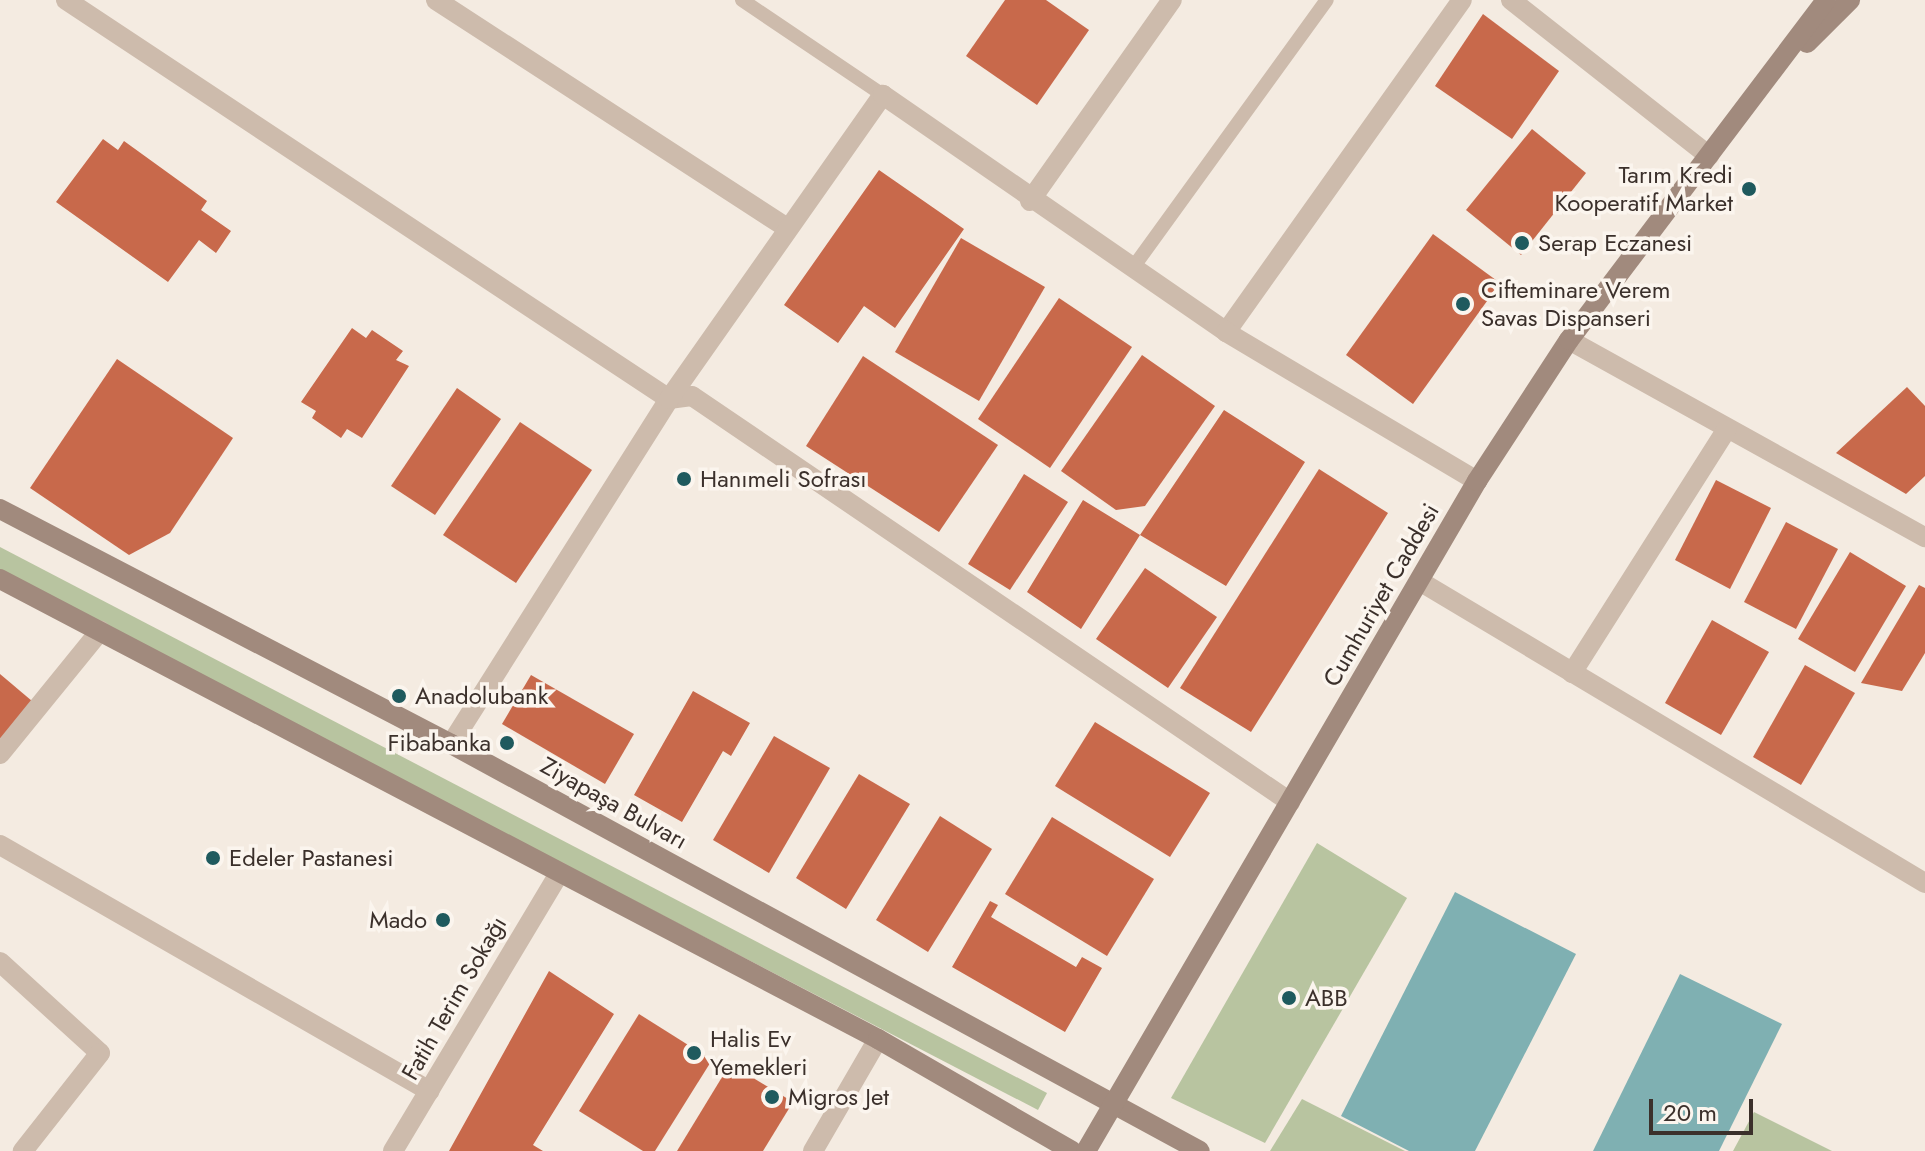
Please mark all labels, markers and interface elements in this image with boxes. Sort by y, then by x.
place label: Tarım Kredi Kooperatif Market [1555,161,1733,217]
marker: Tarım Kredi Kooperatif Market [1740,180,1758,198]
place label: Serap Eczanesi [1538,229,1692,257]
marker: Serap Eczanesi [1513,234,1531,252]
place label: Cifteminare Verem Savas Dispanseri [1481,276,1670,332]
marker: Cifteminare Verem Savas Dispanseri [1452,293,1474,315]
place label: Hanımeli Sofrası [700,465,866,493]
marker: Hanımeli Sofrası [675,470,693,488]
street label: Cumhuriyet Caddesi [1317,498,1445,692]
place label: Anadolubank [415,682,548,710]
marker: Anadolubank [390,687,408,705]
place label: Fibabanka [388,729,491,757]
marker: Fibabanka [498,734,516,752]
street label: Ziyapaşa Bulvarı [536,751,692,855]
place label: Edeler Pastanesi [229,844,393,872]
marker: Edeler Pastanesi [204,849,222,867]
place label: Mado [369,906,427,934]
street label: Fatih Terim Sokağı [395,911,513,1085]
marker: Mado [434,911,452,929]
place label: ABB [1305,984,1348,1012]
marker: ABB [1280,989,1298,1007]
place label: Halis Ev Yemekleri [710,1025,807,1081]
marker: Halis Ev Yemekleri [685,1044,703,1062]
place label: Migros Jet [788,1083,889,1111]
scale bar [1653,1083,1757,1133]
marker: Migros Jet [763,1088,781,1106]
text: 20 m [1663,1095,1717,1130]

